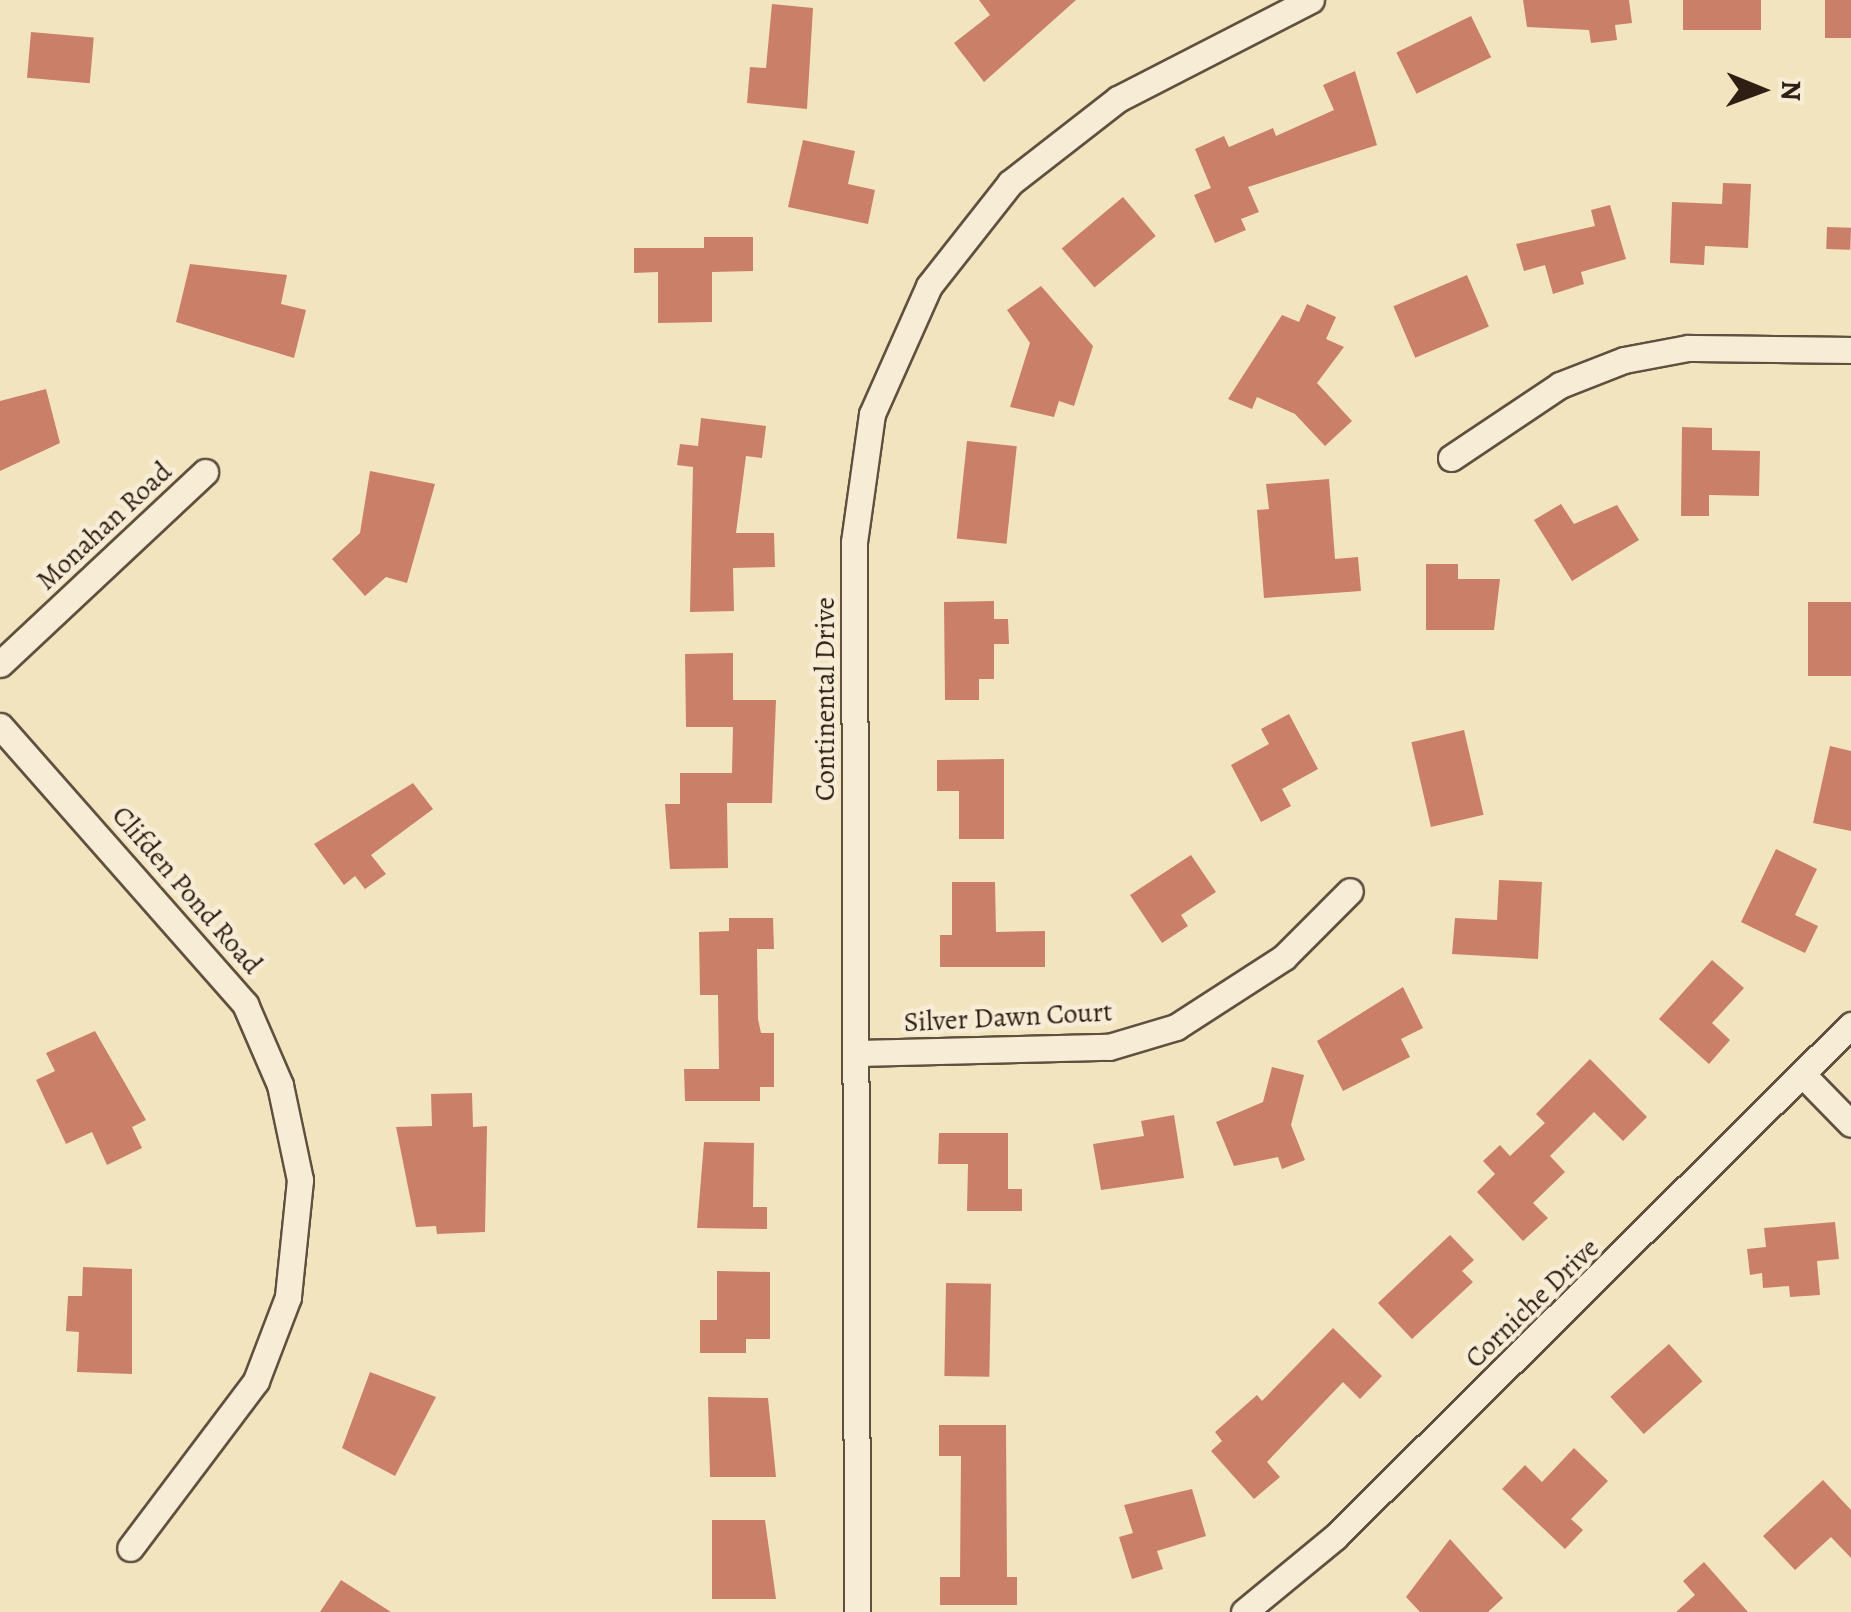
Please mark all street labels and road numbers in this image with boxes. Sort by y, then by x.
street label: Monahan Road [29,455,179,597]
street label: Continental Drive [808,597,842,801]
street label: Clifden Pond Road [105,799,269,981]
street label: Silver Dawn Court [903,995,1113,1039]
street label: Corniche Drive [1458,1231,1606,1375]

